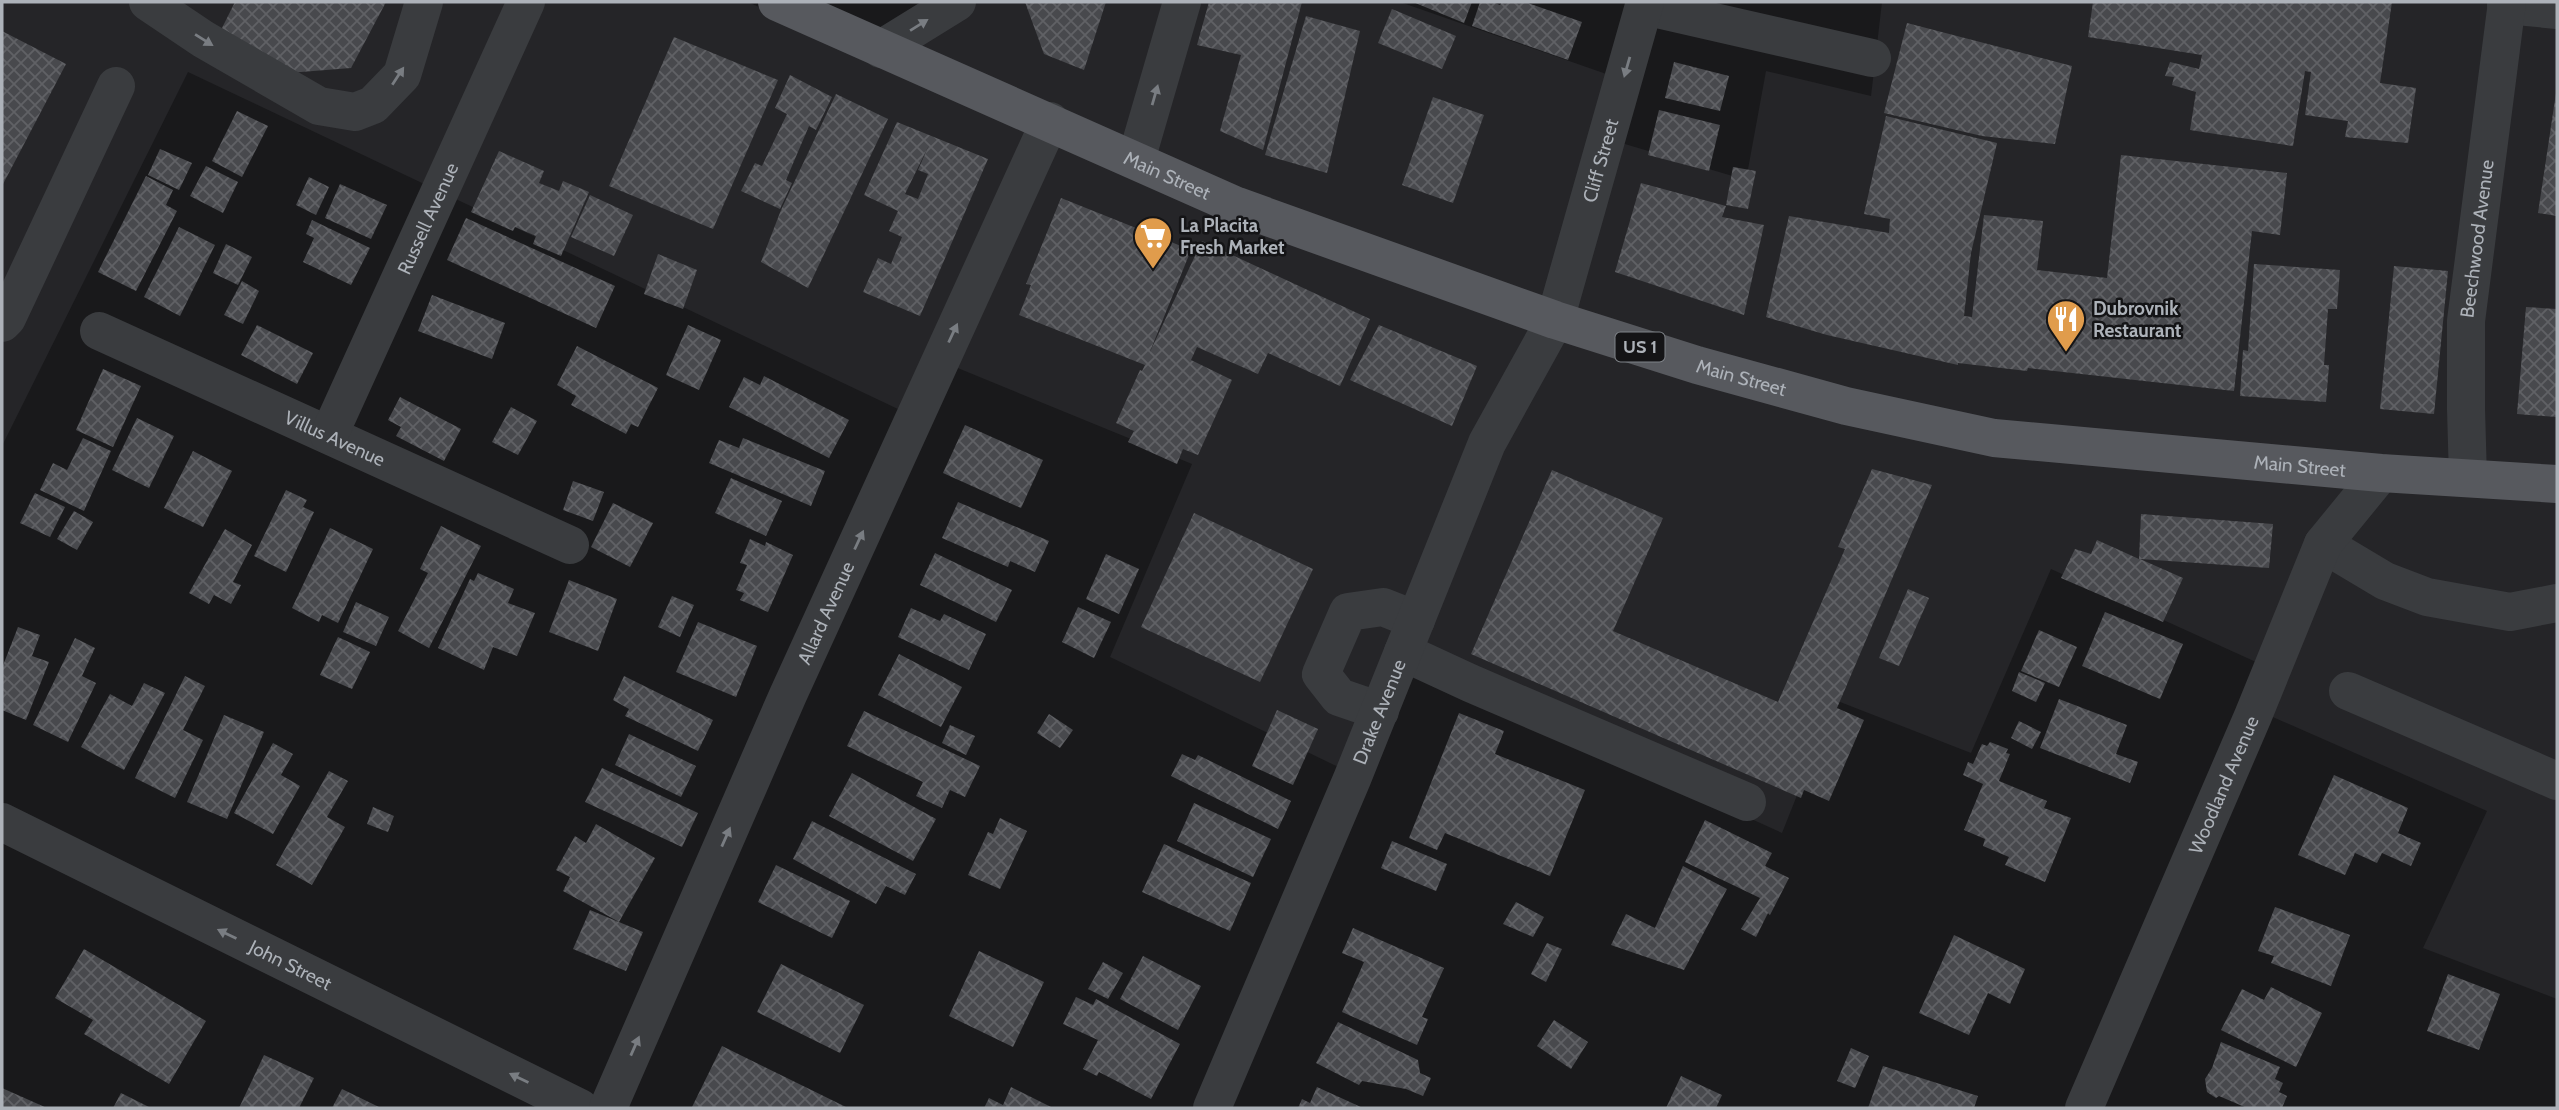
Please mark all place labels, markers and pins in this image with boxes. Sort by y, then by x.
place label: La Placita Fresh Market [1180,214,1285,259]
supermarket icon: La Placita Fresh Market [1132,215,1174,270]
place label: Dubrovnik Restaurant [2093,297,2182,342]
restaurant icon: Dubrovnik Restaurant [2045,298,2087,353]

